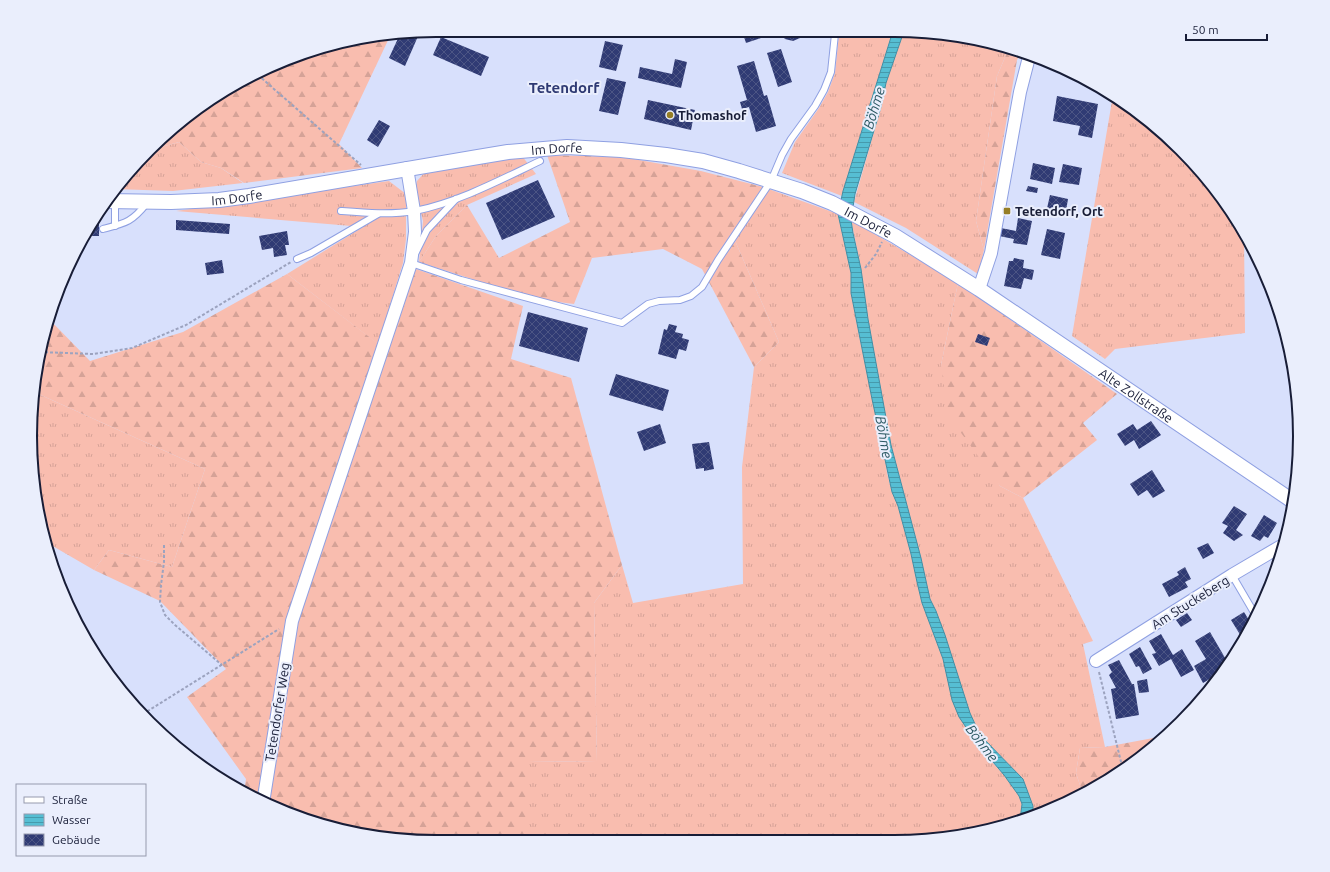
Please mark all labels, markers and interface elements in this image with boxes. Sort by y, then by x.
scale bar [1186,16,1267,42]
text: 50 m [1192,23,1219,36]
district label: Tetendorf [529,79,600,96]
water label: Böhme [860,85,888,131]
place label: Thomashof [678,108,747,122]
marker: Thomashof [665,110,675,120]
street label: Im Dorfe [531,140,583,157]
street label: Im Dorfe [211,187,263,208]
street label: Im Dorfe [842,204,894,240]
place label: Tetendorf, Ort [1015,204,1103,218]
marker: Tetendorf, Ort [1002,206,1012,216]
street label: Alte Zollstraße [1097,365,1176,425]
water label: Böhme [872,415,896,459]
street label: Am Stuckeberg [1149,573,1231,631]
street label: Tetendorfer Weg [262,661,292,763]
water label: Böhme [963,721,1001,765]
legend [16,784,146,856]
text: Straße [52,793,88,806]
text: Wasser [52,813,91,826]
text: Gebäude [52,833,100,846]

